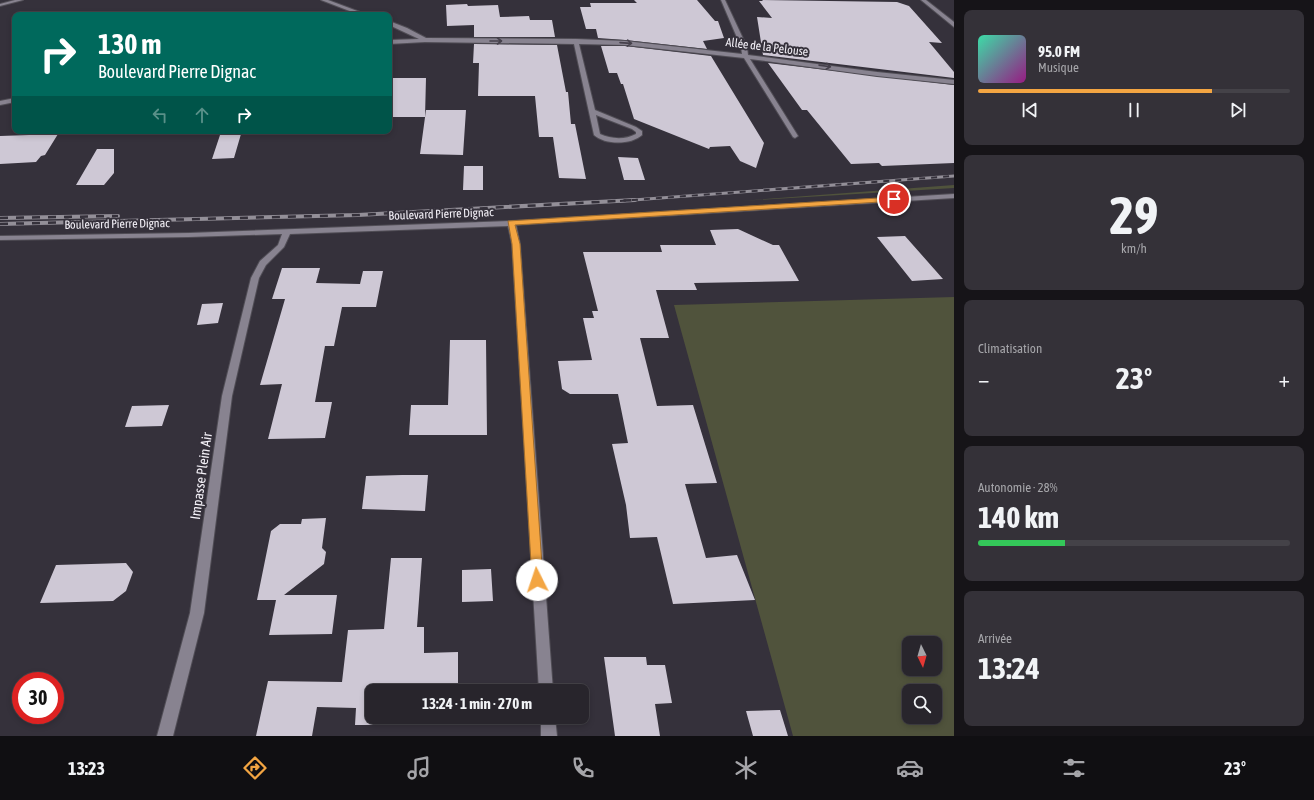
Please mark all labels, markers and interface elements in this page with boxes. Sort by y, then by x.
icon: right [32,28,84,80]
text: 130 m [98,28,161,60]
street label: Allée de la Pelouse [725,35,809,59]
one-way arrow [489,37,502,44]
one-way arrow [619,40,632,47]
text: 95.0 FM [1038,43,1080,60]
text: Musique [1038,60,1079,75]
text: Boulevard Pierre Dignac [98,61,256,82]
one-way arrow [818,62,831,70]
icon: previous [1019,99,1041,121]
icon: pause [1123,99,1145,121]
icon: next [1227,99,1249,121]
icon: left [149,104,171,126]
icon: ahead [191,104,213,126]
icon: right [233,104,255,126]
pin [877,182,911,216]
text: 29 [1110,185,1158,245]
icon: arrive [883,188,905,210]
street label: Boulevard Pierre Dignac [388,205,494,223]
street label: Boulevard Pierre Dignac [64,216,170,232]
text: km/h [1121,241,1147,256]
text: Climatisation [978,341,1042,356]
text: 23° [1116,361,1152,395]
text: − [978,366,989,392]
text: + [1279,366,1290,392]
street label: Impasse Plein Air [187,431,215,521]
text: Autonomie · 28% [978,480,1058,495]
text: 140 km [978,500,1059,534]
position arrow [516,559,558,601]
text: Arrivée [978,631,1012,646]
north arrow [902,636,942,676]
map controls [902,636,942,724]
text: 13:24 [978,651,1040,685]
speed limit sign: 30 [12,672,64,724]
button: search [902,684,942,724]
text: 13:24 · 1 min · 270 m [422,695,532,712]
icon: directions [241,754,269,782]
icon: music [405,754,433,782]
icon: phone [569,754,597,782]
icon: climate [732,754,760,782]
icon: car [896,754,924,782]
icon: filters [1060,754,1088,782]
text: 13:23 [68,758,105,779]
text: 23° [1224,758,1246,779]

